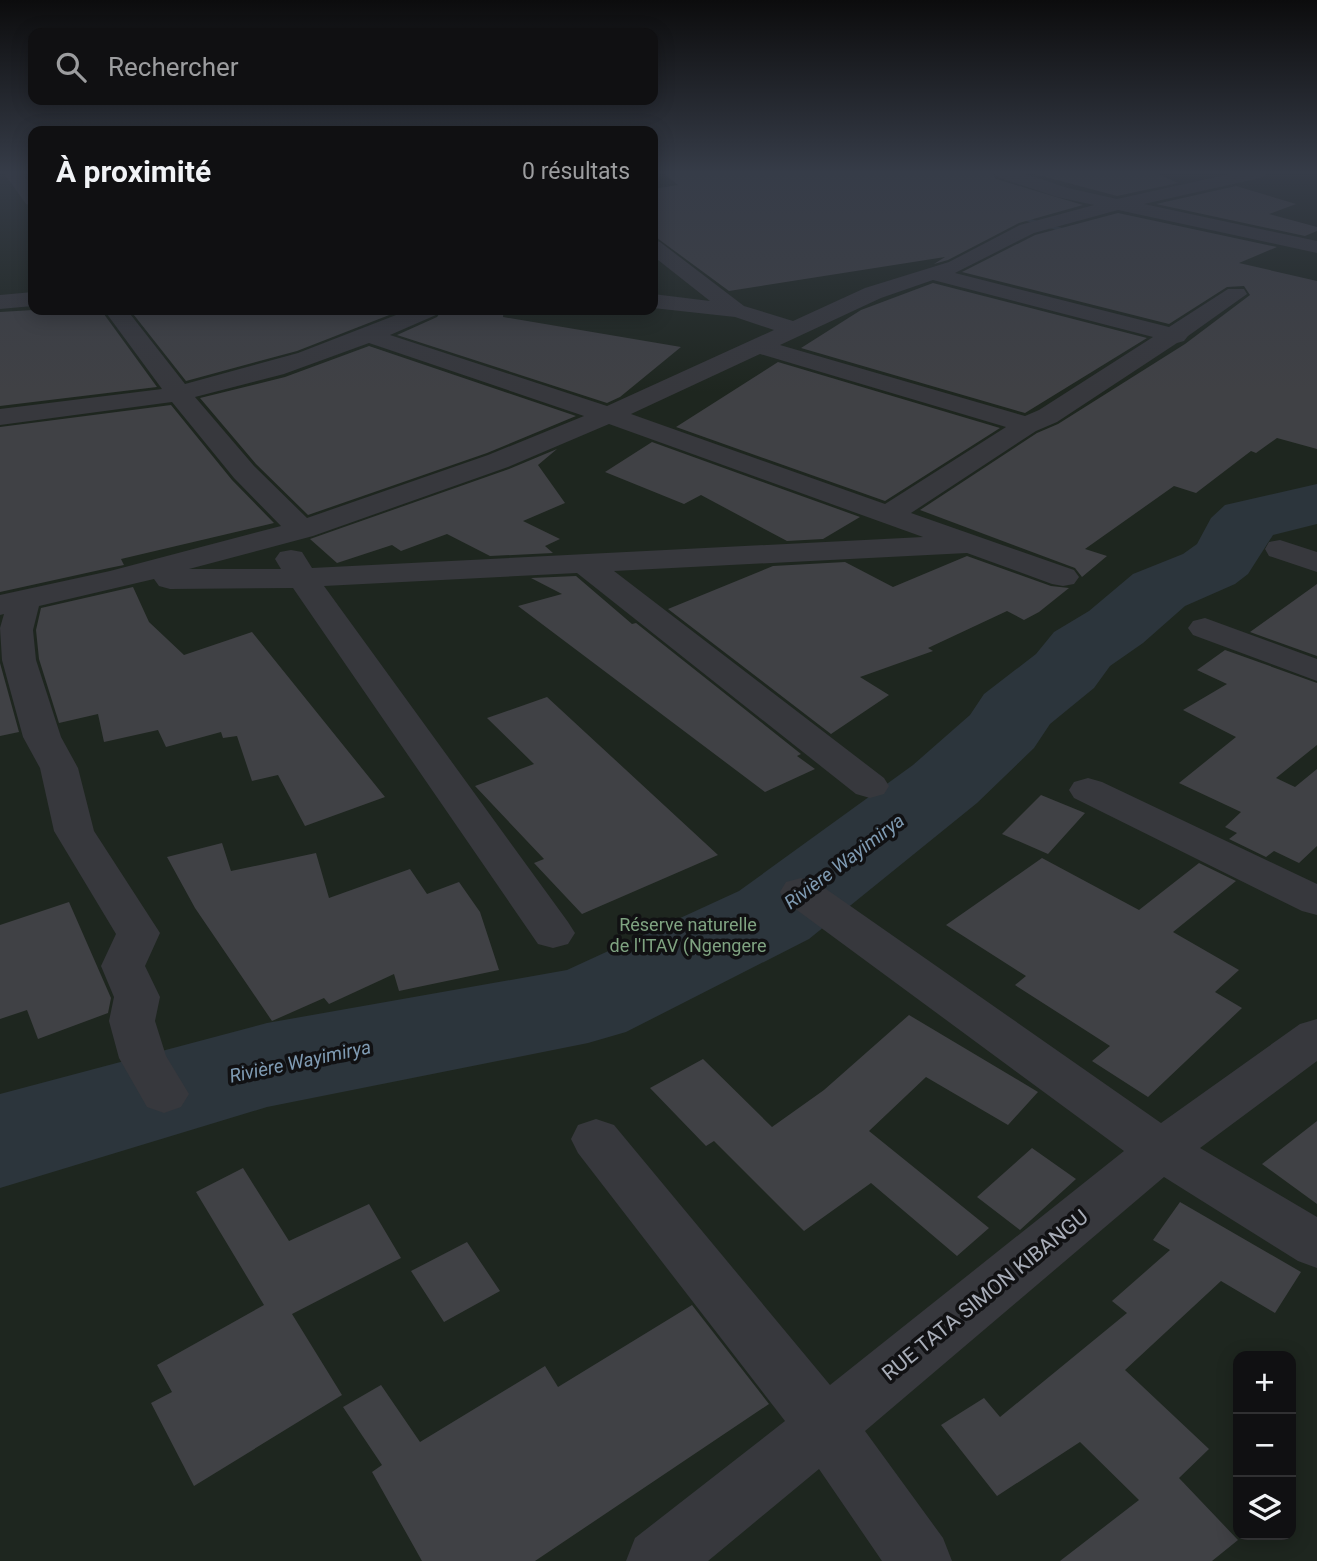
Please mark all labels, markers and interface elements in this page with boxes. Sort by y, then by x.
search box [28,28,658,105]
icon: search [52,48,90,86]
text: Rechercher [108,52,239,82]
text: À proximité [56,154,211,189]
text: 0 résultats [522,158,630,185]
water label: Rivière Wayimirya [780,809,909,914]
park label: Réserve naturelle de l'ITAV (Ngengere [610,914,767,957]
water label: Rivière Wayimirya [227,1035,373,1088]
street label: RUE TATA SIMON KIBANGU [877,1205,1093,1385]
map controls [1233,1351,1296,1540]
button: + [1233,1351,1296,1414]
button: − [1233,1414,1296,1477]
button: layers [1233,1477,1296,1540]

